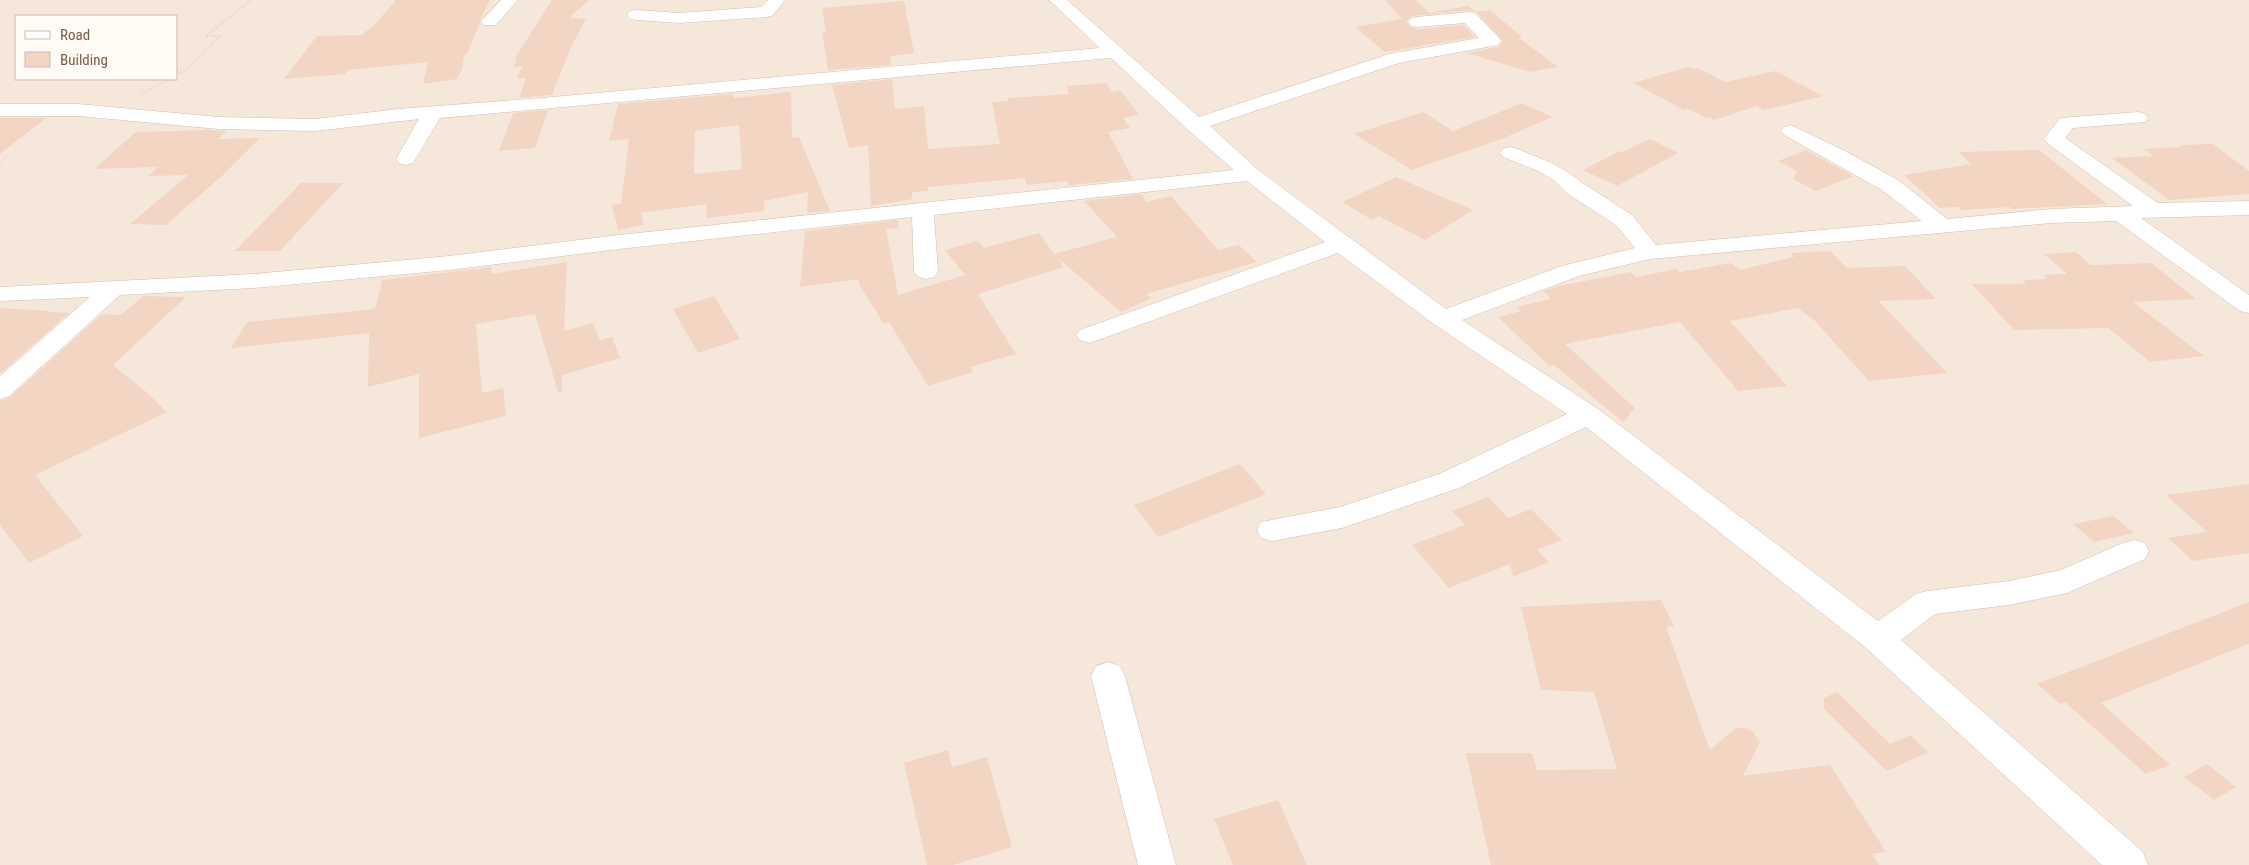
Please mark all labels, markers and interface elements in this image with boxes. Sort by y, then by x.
legend [15,15,178,80]
text: Road [60,26,90,44]
text: Building [60,51,108,69]

